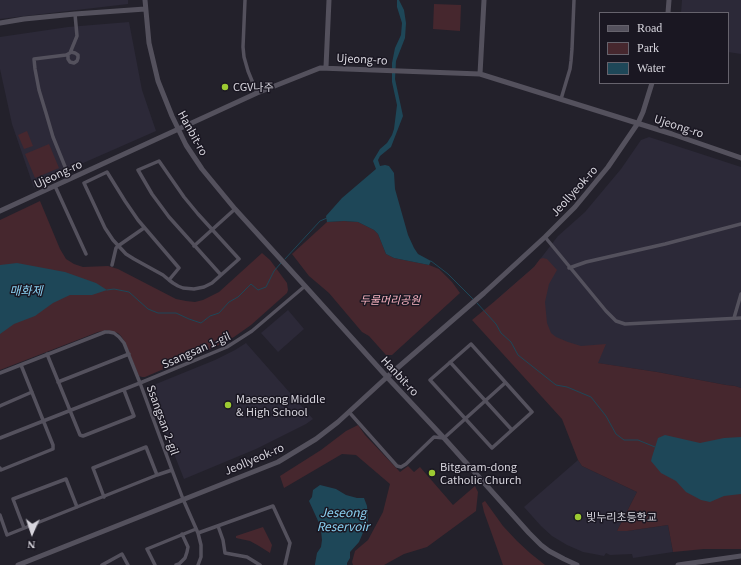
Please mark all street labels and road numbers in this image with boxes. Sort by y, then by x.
street label: Ujeong-ro [336,51,388,67]
street label: Hanbit-ro [175,108,211,158]
street label: Ujeong-ro [653,112,705,140]
street label: Ujeong-ro [32,157,84,191]
street label: Jeollyeok-ro [548,163,600,219]
street label: Ssangsan 1-gil [160,329,232,371]
street label: Hanbit-ro [378,354,422,398]
street label: Ssangsan 2-gil [144,383,182,457]
street label: Jeollyeok-ro [222,441,286,477]

